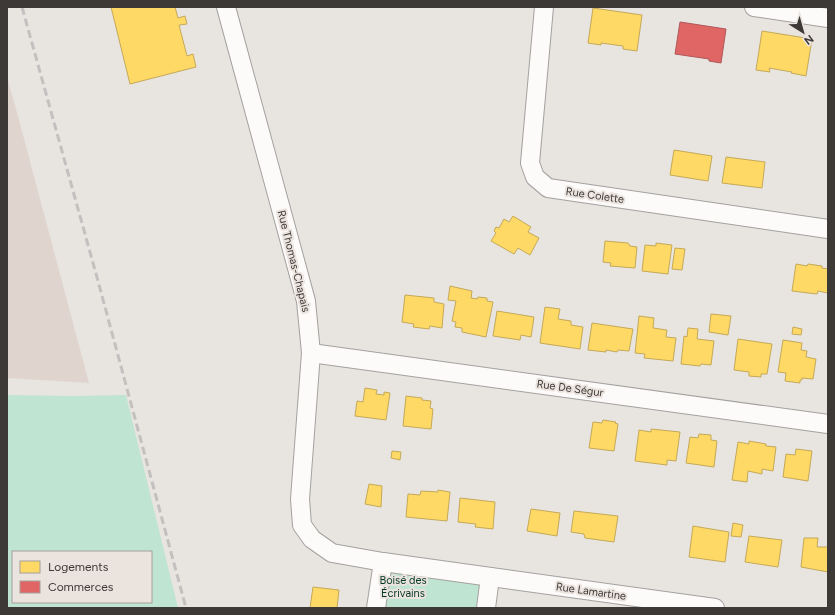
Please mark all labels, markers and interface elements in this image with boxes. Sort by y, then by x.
north arrow [783,12,823,52]
text: N [801,32,816,47]
street label: Rue Colette [565,185,625,206]
street label: Rue Thomas-Chapais [275,209,312,313]
street label: Rue De Ségur [536,377,604,400]
legend [12,551,152,603]
text: Logements [48,560,109,574]
park label: Boisé des Écrivains [379,574,427,600]
text: Commerces [48,580,114,594]
street label: Rue Lamartine [555,580,627,603]

